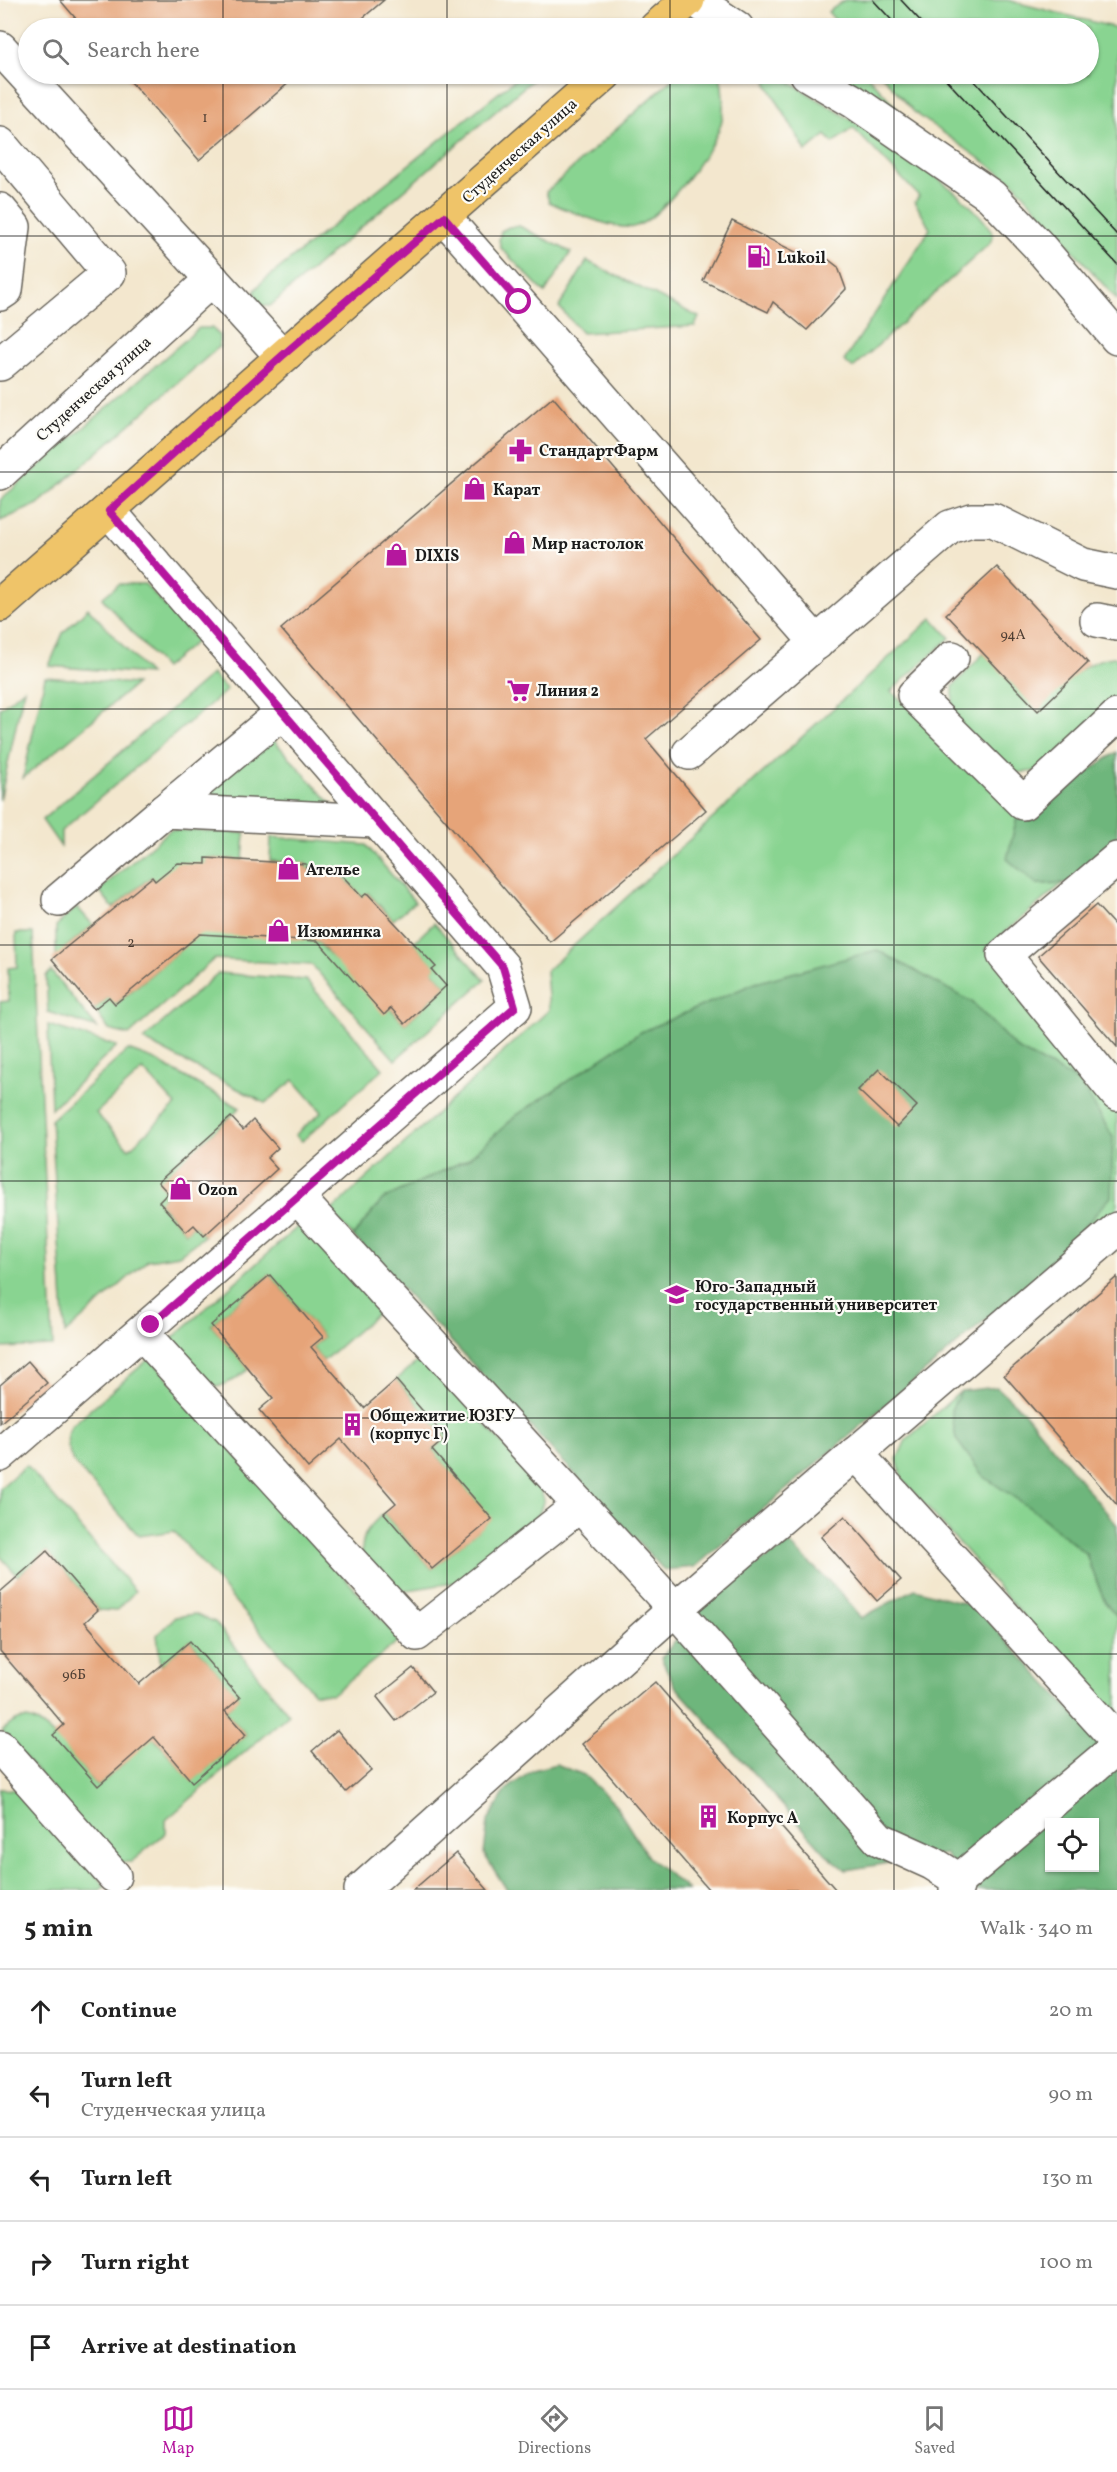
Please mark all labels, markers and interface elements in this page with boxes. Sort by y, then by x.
search box [18,18,1099,84]
icon: search [39,35,72,68]
text: Search here [87,36,200,67]
street label: Студенческая улица [458,94,583,209]
house number: 1 [202,109,208,128]
fuel station icon: Lukoil [746,244,772,270]
place label: Lukoil [777,248,827,270]
route start [505,288,531,314]
street label: Студенческая улица [32,332,157,447]
pharmacy icon: СтандартФарм [508,437,534,463]
place label: СтандартФарм [539,441,658,463]
shop icon: Карат [462,476,488,502]
place label: Карат [493,480,540,502]
shop icon: Мир настолок [501,530,527,556]
place label: Мир настолок [532,534,644,556]
shop icon: DIXIS [384,542,410,568]
place label: DIXIS [415,546,459,568]
house number: 94А [1000,626,1026,645]
supermarket icon: Линия 2 [505,677,531,703]
place label: Линия 2 [536,681,599,703]
shop icon: Ателье [275,856,301,882]
place label: Ателье [306,860,360,882]
shop icon: Изюминка [266,918,292,944]
place label: Изюминка [297,922,382,944]
house number: 2 [127,934,135,953]
shop icon: Ozon [167,1176,193,1202]
place label: Ozon [198,1180,238,1202]
place label: Юго-Западный государственный университет [695,1277,937,1317]
school or university icon: Юго-Западный государственный университет [664,1282,690,1308]
route end [137,1311,163,1337]
place label: Общежитие ЮЗГУ (корпус Г) [370,1406,515,1446]
building icon: Общежитие ЮЗГУ (корпус Г) [339,1411,365,1437]
house number: 96Б [62,1666,86,1685]
building icon: Корпус А [696,1804,722,1830]
place label: Корпус А [727,1808,799,1830]
map controls [1045,1818,1099,1872]
button: locate [1045,1818,1099,1872]
text: 5 min [24,1911,93,1947]
text: Walk · 340 m [980,1915,1093,1943]
icon: ahead [24,1995,57,2028]
text: Continue [81,1996,177,2027]
text: 20 m [1049,1997,1093,2025]
text: Turn left [81,2066,172,2097]
icon: left [24,2079,57,2112]
text: 90 m [1049,2081,1093,2109]
text: Студенческая улица [81,2097,266,2125]
icon: left [24,2163,57,2196]
text: Turn left [81,2164,172,2195]
text: 130 m [1042,2165,1093,2193]
icon: right [24,2247,57,2280]
text: Turn right [81,2248,189,2279]
text: 100 m [1039,2249,1093,2277]
icon: arrive [24,2331,57,2364]
text: Arrive at destination [81,2332,297,2363]
tab: Map [162,2402,195,2460]
tab: Directions [518,2402,591,2460]
tab: Saved [914,2402,955,2460]

